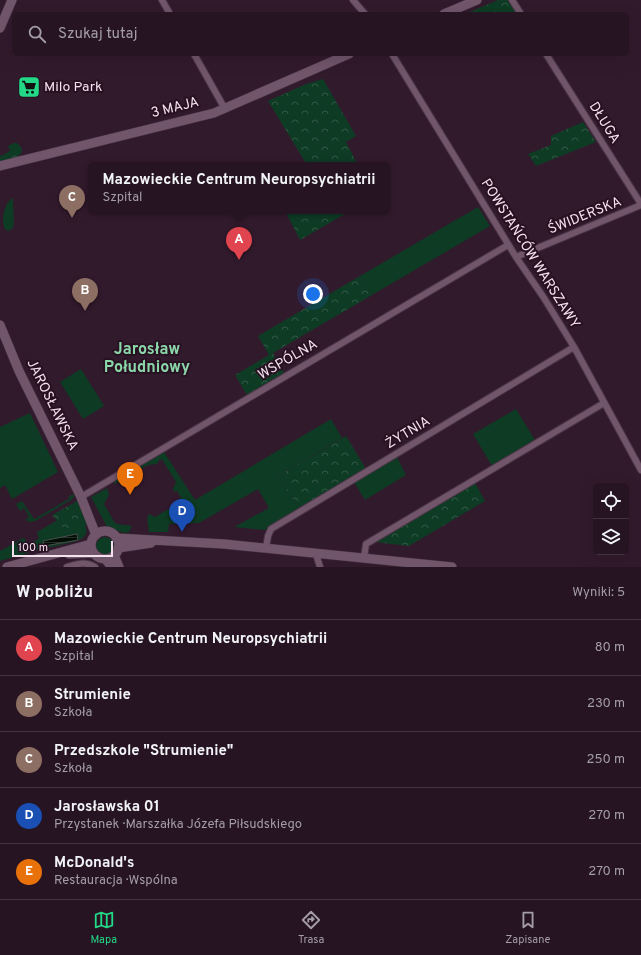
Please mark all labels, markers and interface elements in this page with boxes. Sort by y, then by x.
search box [12,12,629,56]
icon: search [26,23,48,45]
text: Szukaj tutaj [58,25,138,44]
supermarket icon: Milo Park [16,74,42,100]
place label: Milo Park [44,79,102,96]
street label: 3 MAJA [149,94,201,122]
street label: DŁUGA [585,99,623,147]
popup [88,162,390,214]
text: Mazowieckie Centrum Neuropsychiatrii [102,171,376,190]
street label: POWSTAŃCÓW WARSZAWY [477,175,584,332]
pin: C [59,185,85,218]
text: Szpital [102,190,142,206]
street label: ŚWIDERSKA [545,193,624,238]
pin: A [226,227,252,260]
pin: B [72,278,98,311]
your location [303,284,323,304]
street label: WSPÓLNA [255,335,321,384]
district label: Jarosław Południowy [104,340,190,378]
street label: JAROSŁAWSKA [22,356,82,454]
street label: ŻYTNIA [382,412,433,453]
pin: E [117,462,143,495]
map controls [593,483,629,555]
button: locate [593,483,629,519]
pin: D [169,499,195,532]
button: layers [593,519,629,555]
scale bar [12,539,113,558]
text: 100 m [18,541,48,555]
text: W pobliżu [16,582,93,604]
text: Wyniki: 5 [572,585,625,601]
text: Mazowieckie Centrum Neuropsychiatrii [54,630,327,649]
text: A [24,640,34,656]
text: 80 m [595,640,625,656]
text: Szpital [54,649,94,665]
text: Strumienie [54,686,131,705]
text: B [25,696,33,712]
text: 230 m [587,696,625,712]
text: Szkoła [54,705,92,721]
text: Przedszkole "Strumienie" [54,742,233,761]
text: C [25,752,33,768]
text: 250 m [587,752,625,768]
text: Szkoła [54,761,92,777]
text: Jarosławska 01 [54,798,160,817]
text: D [24,808,34,824]
text: 270 m [588,808,625,824]
text: Przystanek · Marszałka Józefa Piłsudskiego [54,817,302,833]
text: McDonald's [54,854,134,873]
text: E [25,864,33,880]
text: 270 m [588,864,625,880]
text: Restauracja · Wspólna [54,873,178,889]
tab: Mapa [90,909,117,947]
tab: Trasa [298,909,324,947]
tab: Zapisane [505,909,551,947]

